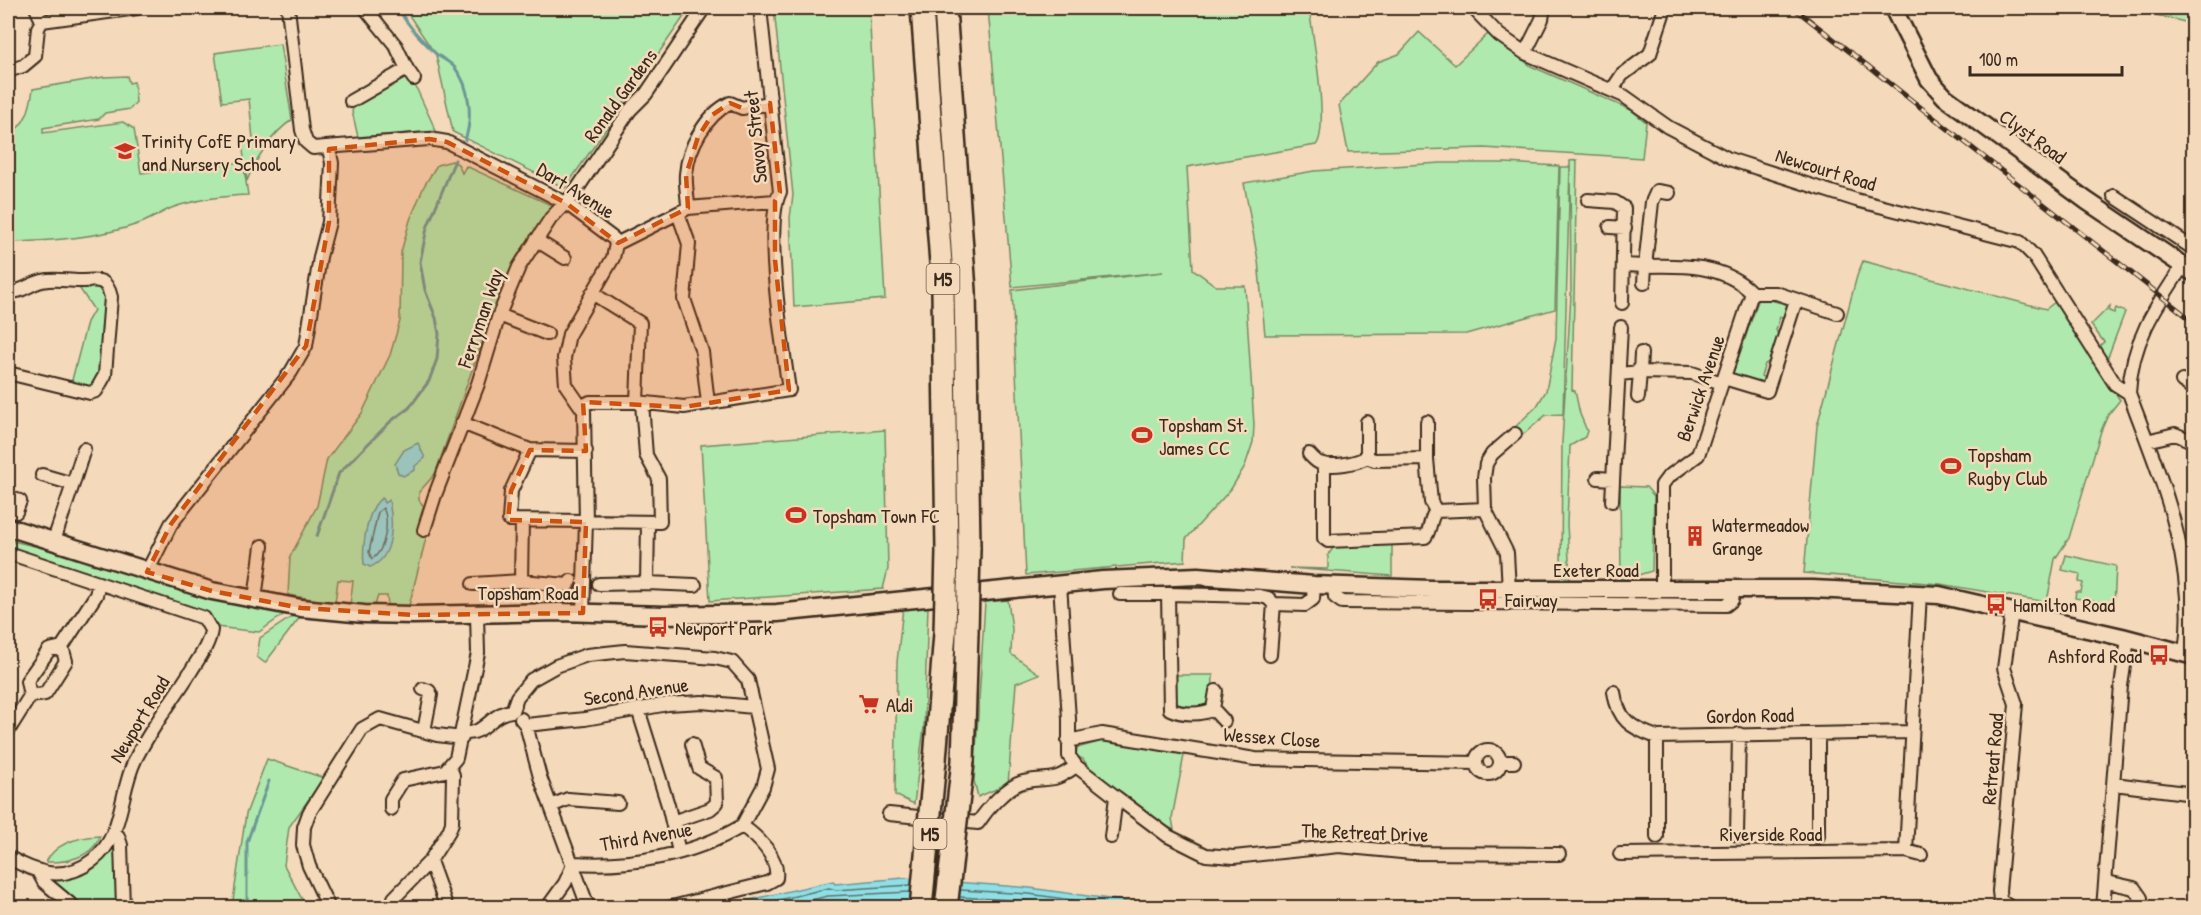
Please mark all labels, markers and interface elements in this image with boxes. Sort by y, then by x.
scale bar [1970,39,2122,77]
street label: Ronald Gardens [577,43,663,147]
text: 100 m [1979,47,2018,72]
street label: Savoy Street [737,88,773,185]
street label: Clyst Road [1994,103,2072,170]
place label: Trinity CofE Primary and Nursery School [142,127,296,177]
school or university icon: Trinity CofE Primary and Nursery School [113,139,137,163]
street label: Newcourt Road [1772,141,1880,197]
street label: Dart Avenue [532,155,620,225]
road number: M5 [926,264,960,294]
street label: Ferryman Way [450,265,510,372]
street label: Berwick Avenue [1669,331,1731,445]
place label: Topsham St. James CC [1159,411,1247,461]
sports icon: Topsham St. James CC [1130,423,1154,447]
place label: Topsham Rugby Club [1968,441,2048,491]
sports icon: Topsham Rugby Club [1939,454,1963,478]
place label: Topsham Town FC [813,502,940,529]
sports icon: Topsham Town FC [784,503,808,527]
place label: Watermeadow Grange [1712,511,1809,561]
building icon: Watermeadow Grange [1683,524,1707,548]
street label: Exeter Road [1553,556,1639,583]
street label: Topsham Road [478,579,579,606]
place label: Fairway [1504,586,1558,613]
bus stop icon: Fairway [1476,587,1500,611]
place label: Hamilton Road [2013,591,2115,618]
bus stop icon: Hamilton Road [1984,592,2008,616]
place label: Newport Park [675,614,772,641]
bus stop icon: Newport Park [646,615,670,639]
place label: Ashford Road [2048,642,2142,669]
bus stop icon: Ashford Road [2147,643,2171,667]
street label: Second Avenue [582,670,690,712]
street label: Newport Road [103,671,176,767]
place label: Aldi [886,691,913,718]
supermarket icon: Aldi [857,692,881,716]
street label: Gordon Road [1706,701,1794,729]
street label: Retreat Road [1975,712,2009,806]
street label: Wessex Close [1223,720,1321,754]
street label: Third Avenue [598,815,694,857]
street label: The Retreat Drive [1301,816,1429,848]
road number: M5 [914,819,946,849]
street label: Riverside Road [1720,820,1822,847]

